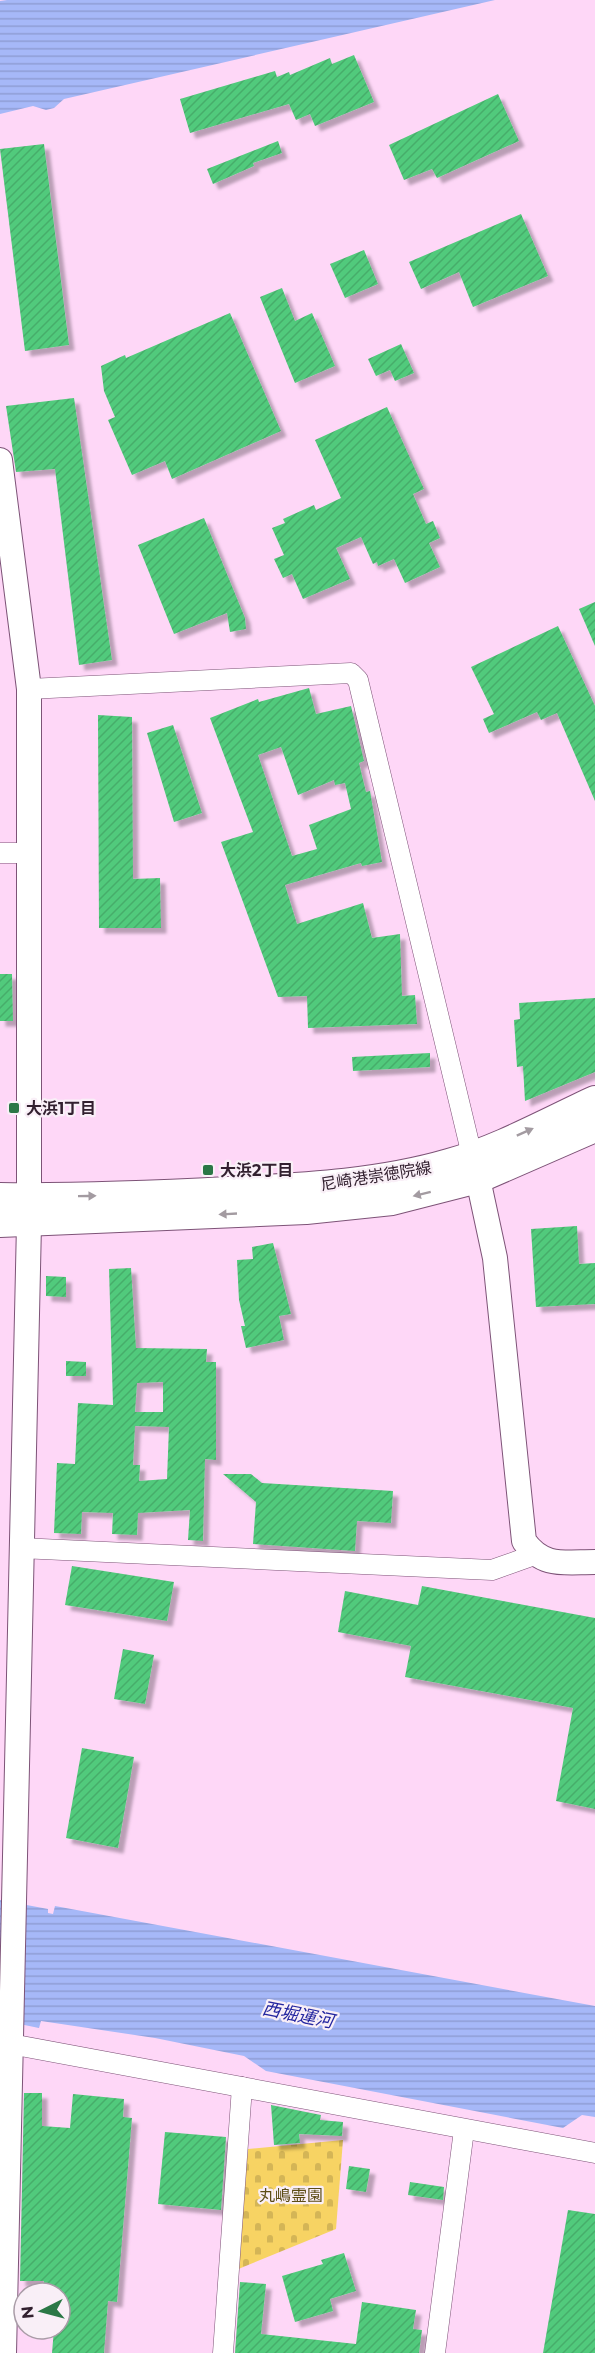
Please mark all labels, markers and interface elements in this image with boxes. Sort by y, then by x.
place label: 大浜1丁目 [26,1099,96,1118]
marker: 大浜1丁目 [7,1101,21,1115]
one-way arrow [516,1127,534,1137]
street label: 尼崎港崇徳院線 [319,1158,433,1194]
place label: 大浜2丁目 [220,1161,293,1180]
marker: 大浜2丁目 [201,1163,215,1177]
one-way arrow [412,1190,431,1200]
one-way arrow [78,1192,97,1201]
one-way arrow [218,1210,237,1219]
water label: 西堀運河 [261,1997,338,2033]
park label: 丸嶋霊園 [259,2186,323,2205]
north arrow [12,2281,72,2341]
text: N [17,2305,38,2320]

